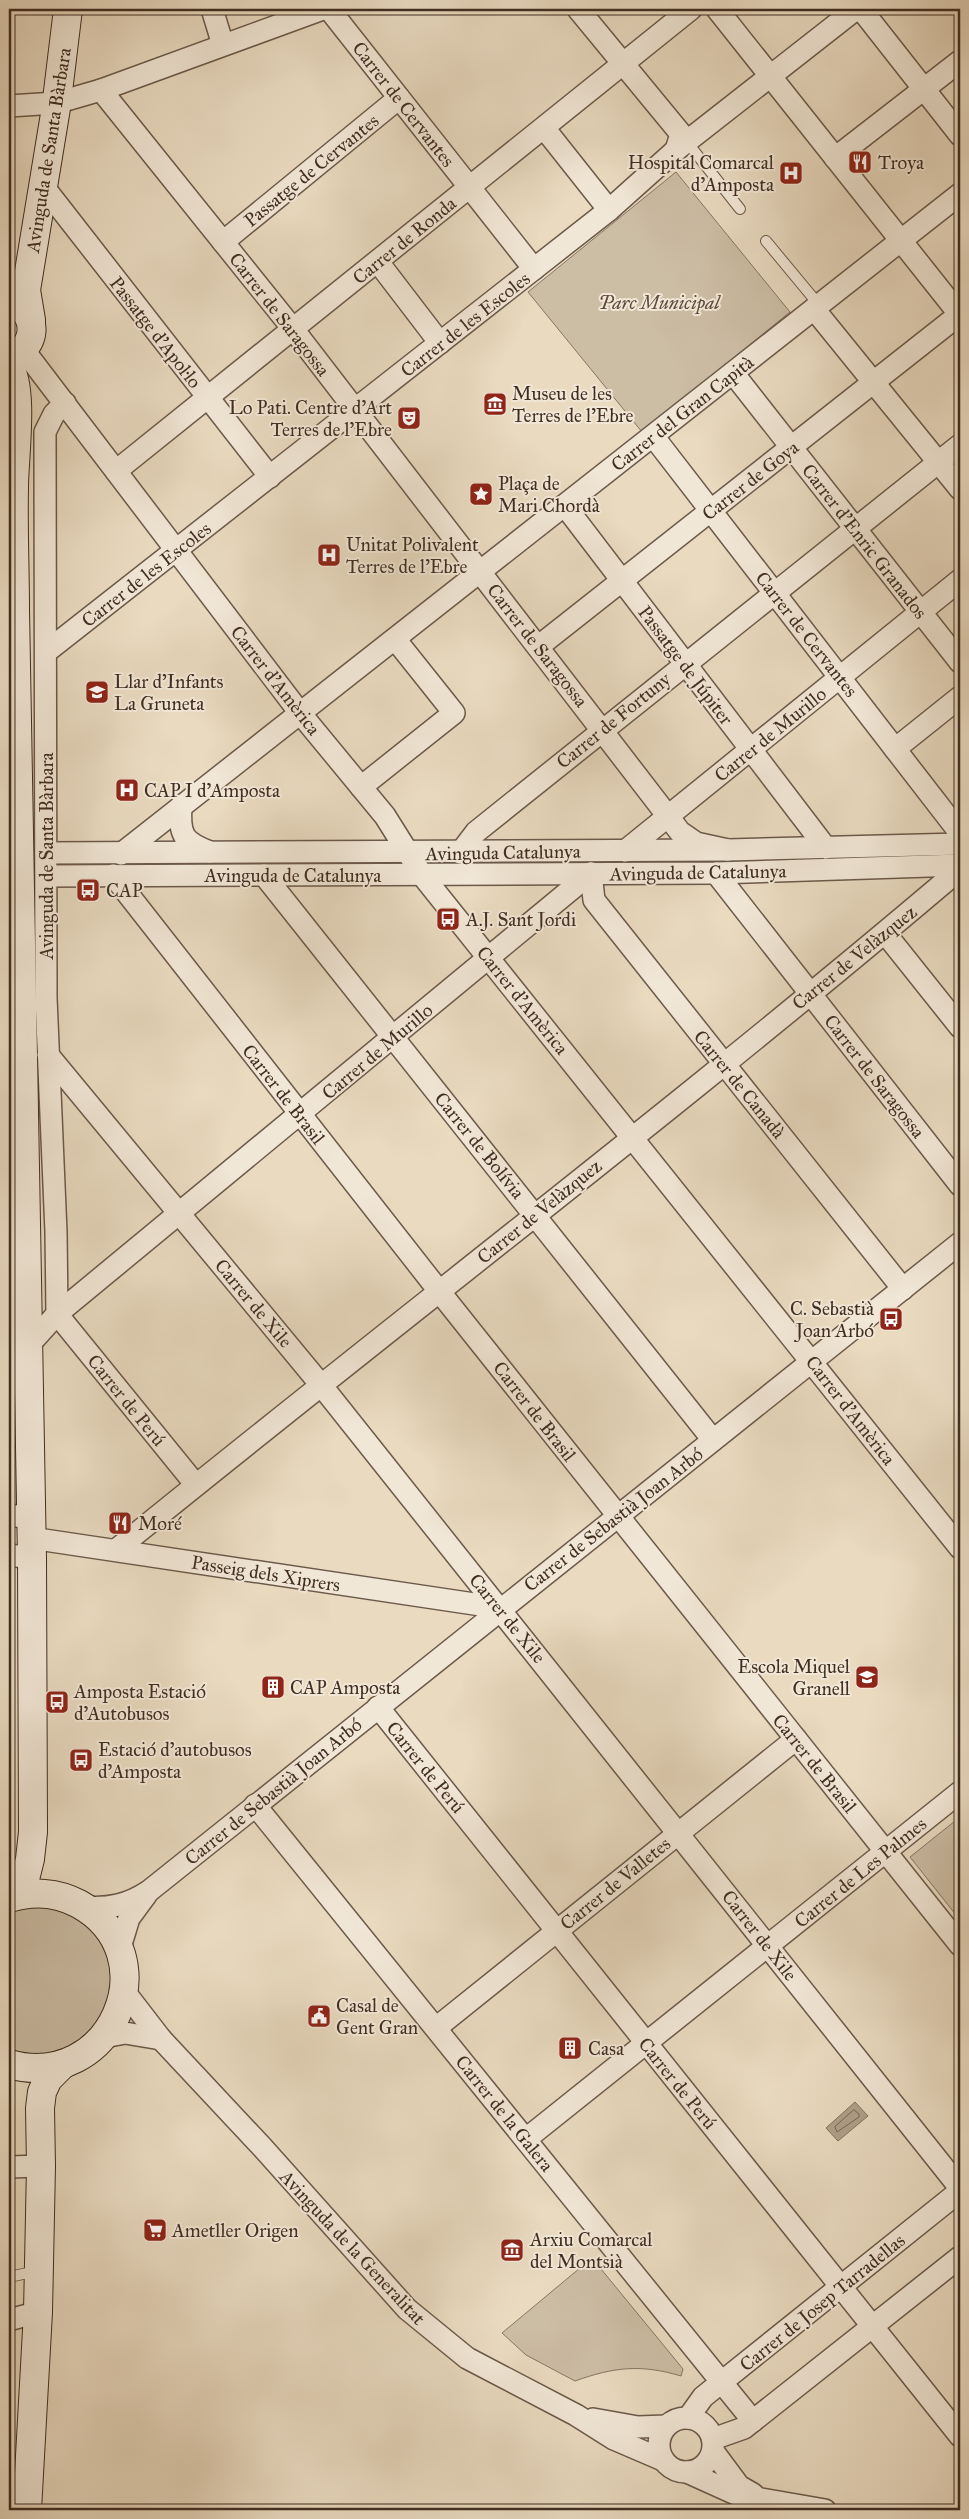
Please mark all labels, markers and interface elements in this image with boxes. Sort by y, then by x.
street label: Carrer de Cervantes [347,37,460,172]
street label: Avinguda de Santa Bàrbara [21,45,77,255]
street label: Passatge de Cervantes [239,109,384,233]
restaurant icon: Troya [847,149,873,175]
place label: Hospital Comarcal d'Amposta [628,151,775,196]
place label: Troya [878,151,925,174]
hospital icon: Hospital Comarcal d'Amposta [778,160,804,186]
street label: Carrer de Ronda [348,191,461,289]
street label: Carrer de Saragossa [223,248,336,382]
street label: Carrer de les Escoles [396,267,535,382]
street label: Passatge d'Apol·lo [104,272,207,394]
park label: Parc Municipal [599,291,721,315]
street label: Carrer del Gran Capità [606,350,759,476]
place label: Museu de les Terres de l'Ebre [512,382,634,427]
museum icon: Museu de les Terres de l'Ebre [482,391,508,417]
place label: Lo Pati. Centre d'Art Terres de l'Ebre [229,396,392,441]
theatre icon: Lo Pati. Centre d'Art Terres de l'Ebre [396,405,422,431]
street label: Carrer de Goya [697,435,804,525]
street label: Carrer d'Enric Granados [797,459,932,623]
place label: Plaça de Mari Chordà [498,472,601,517]
place icon: Plaça de Mari Chordà [468,481,494,507]
street label: Carrer de les Escoles [77,517,216,632]
place label: Unitat Polivalent Terres de l'Ebre [346,533,479,578]
hospital icon: Unitat Polivalent Terres de l'Ebre [316,542,342,568]
street label: Carrer de Cervantes [750,567,863,702]
street label: Carrer de Saragossa [481,579,594,713]
street label: Passatge de Júpiter [632,601,738,731]
street label: Carrer d'Amèrica [226,621,326,740]
street label: Carrer de Fortuny [552,667,676,773]
place label: Llar d'Infants La Gruneta [114,670,224,715]
school or university icon: Llar d'Infants La Gruneta [84,679,110,705]
street label: Carrer de Murillo [710,682,831,787]
street label: Avinguda de Santa Bàrbara [35,751,59,961]
hospital icon: CAP I d'Amposta [114,777,140,803]
place label: CAP I d'Amposta [144,779,281,802]
street label: Avinguda Catalunya [424,840,582,866]
street label: Avinguda de Catalunya [608,859,788,887]
street label: Avinguda de Catalunya [204,864,382,888]
bus stop icon: CAP [75,877,101,903]
place label: CAP [106,879,143,902]
street label: Carrer de Velàzquez [787,900,922,1015]
bus stop icon: A.J. Sant Jordi [435,906,461,932]
place label: A.J. Sant Jordi [465,908,576,932]
street label: Carrer d'Amèrica [472,942,574,1060]
street label: Carrer de Murillo [317,998,438,1104]
street label: Carrer de Saragossa [818,1010,931,1144]
street label: Carrer de Canadà [689,1026,791,1144]
street label: Carrer de Brasil [237,1040,330,1150]
street label: Carrer de Bolívia [430,1087,530,1204]
street label: Carrer de Velàzquez [472,1154,607,1269]
street label: Carrer de Xile [210,1254,297,1352]
place label: C. Sebastià Joan Arbó [790,1297,875,1343]
bus stop icon: C. Sebastià Joan Arbó [878,1306,904,1332]
street label: Carrer de Perú [83,1350,171,1451]
street label: Carrer d'Amèrica [801,1351,901,1470]
street label: Carrer de Brasil [488,1357,581,1467]
street label: Carrer de Sebastià Joan Arbó [519,1442,708,1597]
restaurant icon: Moré [107,1510,133,1536]
place label: Moré [138,1512,182,1535]
street label: Passeig dels Xiprers [190,1550,342,1598]
street label: Carrer de Xile [464,1569,551,1668]
place label: Escola Miquel Granell [738,1655,851,1700]
school or university icon: Escola Miquel Granell [854,1664,880,1690]
building icon: CAP Amposta [260,1674,286,1700]
place label: CAP Amposta [290,1676,401,1699]
place label: Amposta Estació d'Autobusos [73,1680,206,1725]
bus stop icon: Amposta Estació d'Autobusos [44,1689,70,1715]
street label: Carrer de Brasil [768,1709,862,1818]
street label: Carrer de Sebastià Joan Arbó [180,1713,367,1871]
street label: Carrer de Perú [382,1717,470,1818]
place label: Estació d'autobusos d'Amposta [98,1738,252,1783]
bus stop icon: Estació d'autobusos d'Amposta [68,1747,94,1773]
street label: Carrer de Les Palmes [790,1812,931,1933]
street label: Carrer de Valletes [556,1832,675,1935]
street label: Carrer de Xile [717,1885,802,1985]
place label: Casal de Gent Gran [336,1994,418,2039]
public building icon: Casal de Gent Gran [306,2003,332,2029]
street label: Carrer de Perú [634,2033,722,2134]
building icon: Casa [557,2035,583,2061]
place label: Casa [588,2037,625,2060]
street label: Carrer de la Galera [451,2050,559,2177]
street label: Avinguda de la Generalitat [273,2164,431,2330]
supermarket icon: Ametller Origen [142,2217,168,2243]
place label: Ametller Origen [171,2219,299,2243]
place label: Arxiu Comarcal del Montsià [529,2228,653,2273]
street label: Carrer de Josep Tarradellas [735,2229,910,2377]
museum icon: Arxiu Comarcal del Montsià [499,2237,525,2263]

